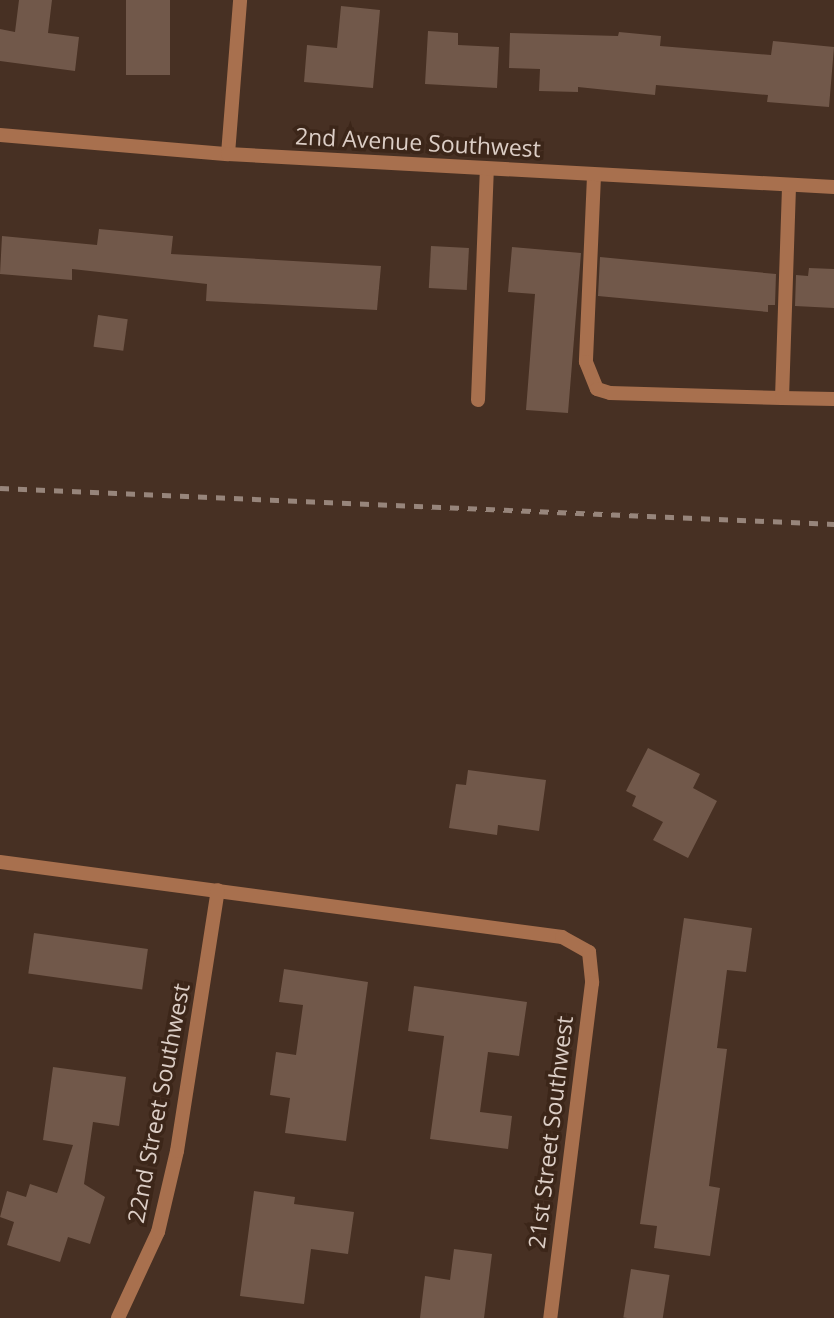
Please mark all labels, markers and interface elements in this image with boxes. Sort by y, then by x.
street label: 2nd Avenue Southwest [294,122,542,162]
street label: 22nd Street Southwest [121,981,195,1225]
street label: 21st Street Southwest [522,1014,578,1250]

